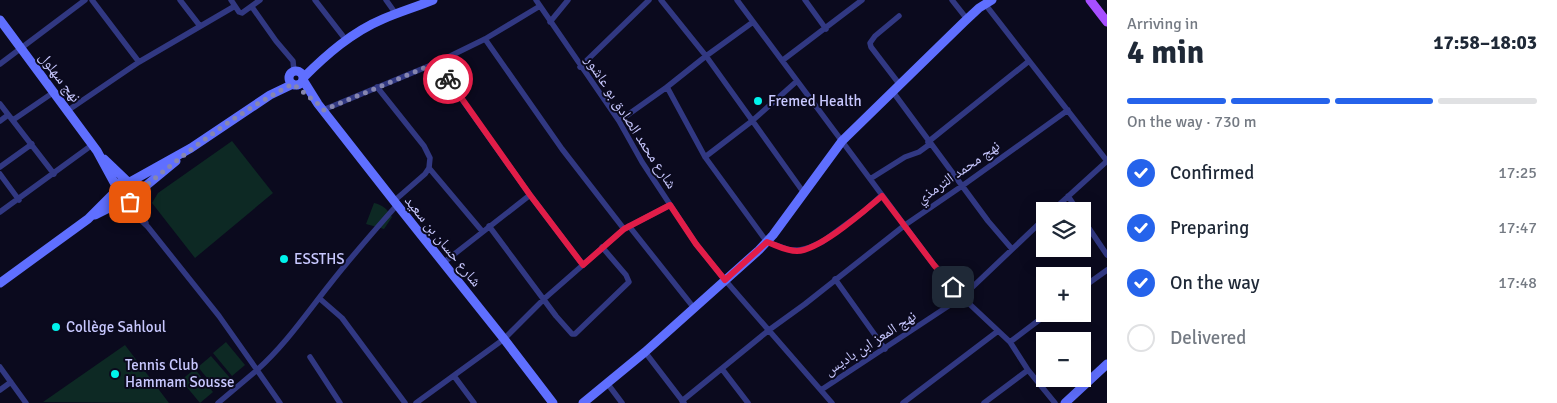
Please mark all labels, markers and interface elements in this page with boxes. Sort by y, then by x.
text: Arriving in [1127,14,1198,34]
text: 17:58–18:03 [1433,31,1537,55]
text: 4 min [1127,33,1204,72]
street label: نهج سهلول [34,48,85,106]
street label: شارع محمد الصادق بو عاشور [580,51,681,193]
courier [423,54,473,104]
icon: bike [434,65,462,93]
place label: Fremed Health [768,92,862,110]
marker: Fremed Health [752,95,764,107]
text: On the way · 730 m [1127,112,1257,132]
street label: نهج محمد الترمذي [913,137,1005,210]
icon: check [1127,159,1155,187]
text: Confirmed [1170,161,1254,185]
text: 17:25 [1498,163,1537,183]
pin [109,181,151,223]
icon: bag [116,188,144,216]
street label: شارع حسان بن سعيد [400,192,485,291]
map controls [1036,202,1091,387]
button: layers [1036,202,1091,257]
icon: check [1127,214,1155,242]
text: Preparing [1170,216,1249,240]
text: 17:47 [1498,218,1537,238]
place label: ESSTHS [294,250,345,268]
marker: ESSTHS [278,253,290,265]
pin [932,266,974,308]
button: + [1036,267,1091,322]
icon: check [1127,269,1155,297]
text: On the way [1170,271,1260,295]
icon: home [939,273,967,301]
text: 17:48 [1498,273,1537,293]
street label: نهج المعز ابن باديس [821,307,920,380]
place label: Collège Sahloul [66,318,166,336]
marker: Collège Sahloul [50,321,62,333]
text: Delivered [1170,326,1246,350]
button: − [1036,332,1091,387]
place label: Tennis Club Hammam Sousse [125,356,234,391]
marker: Tennis Club Hammam Sousse [109,368,121,380]

